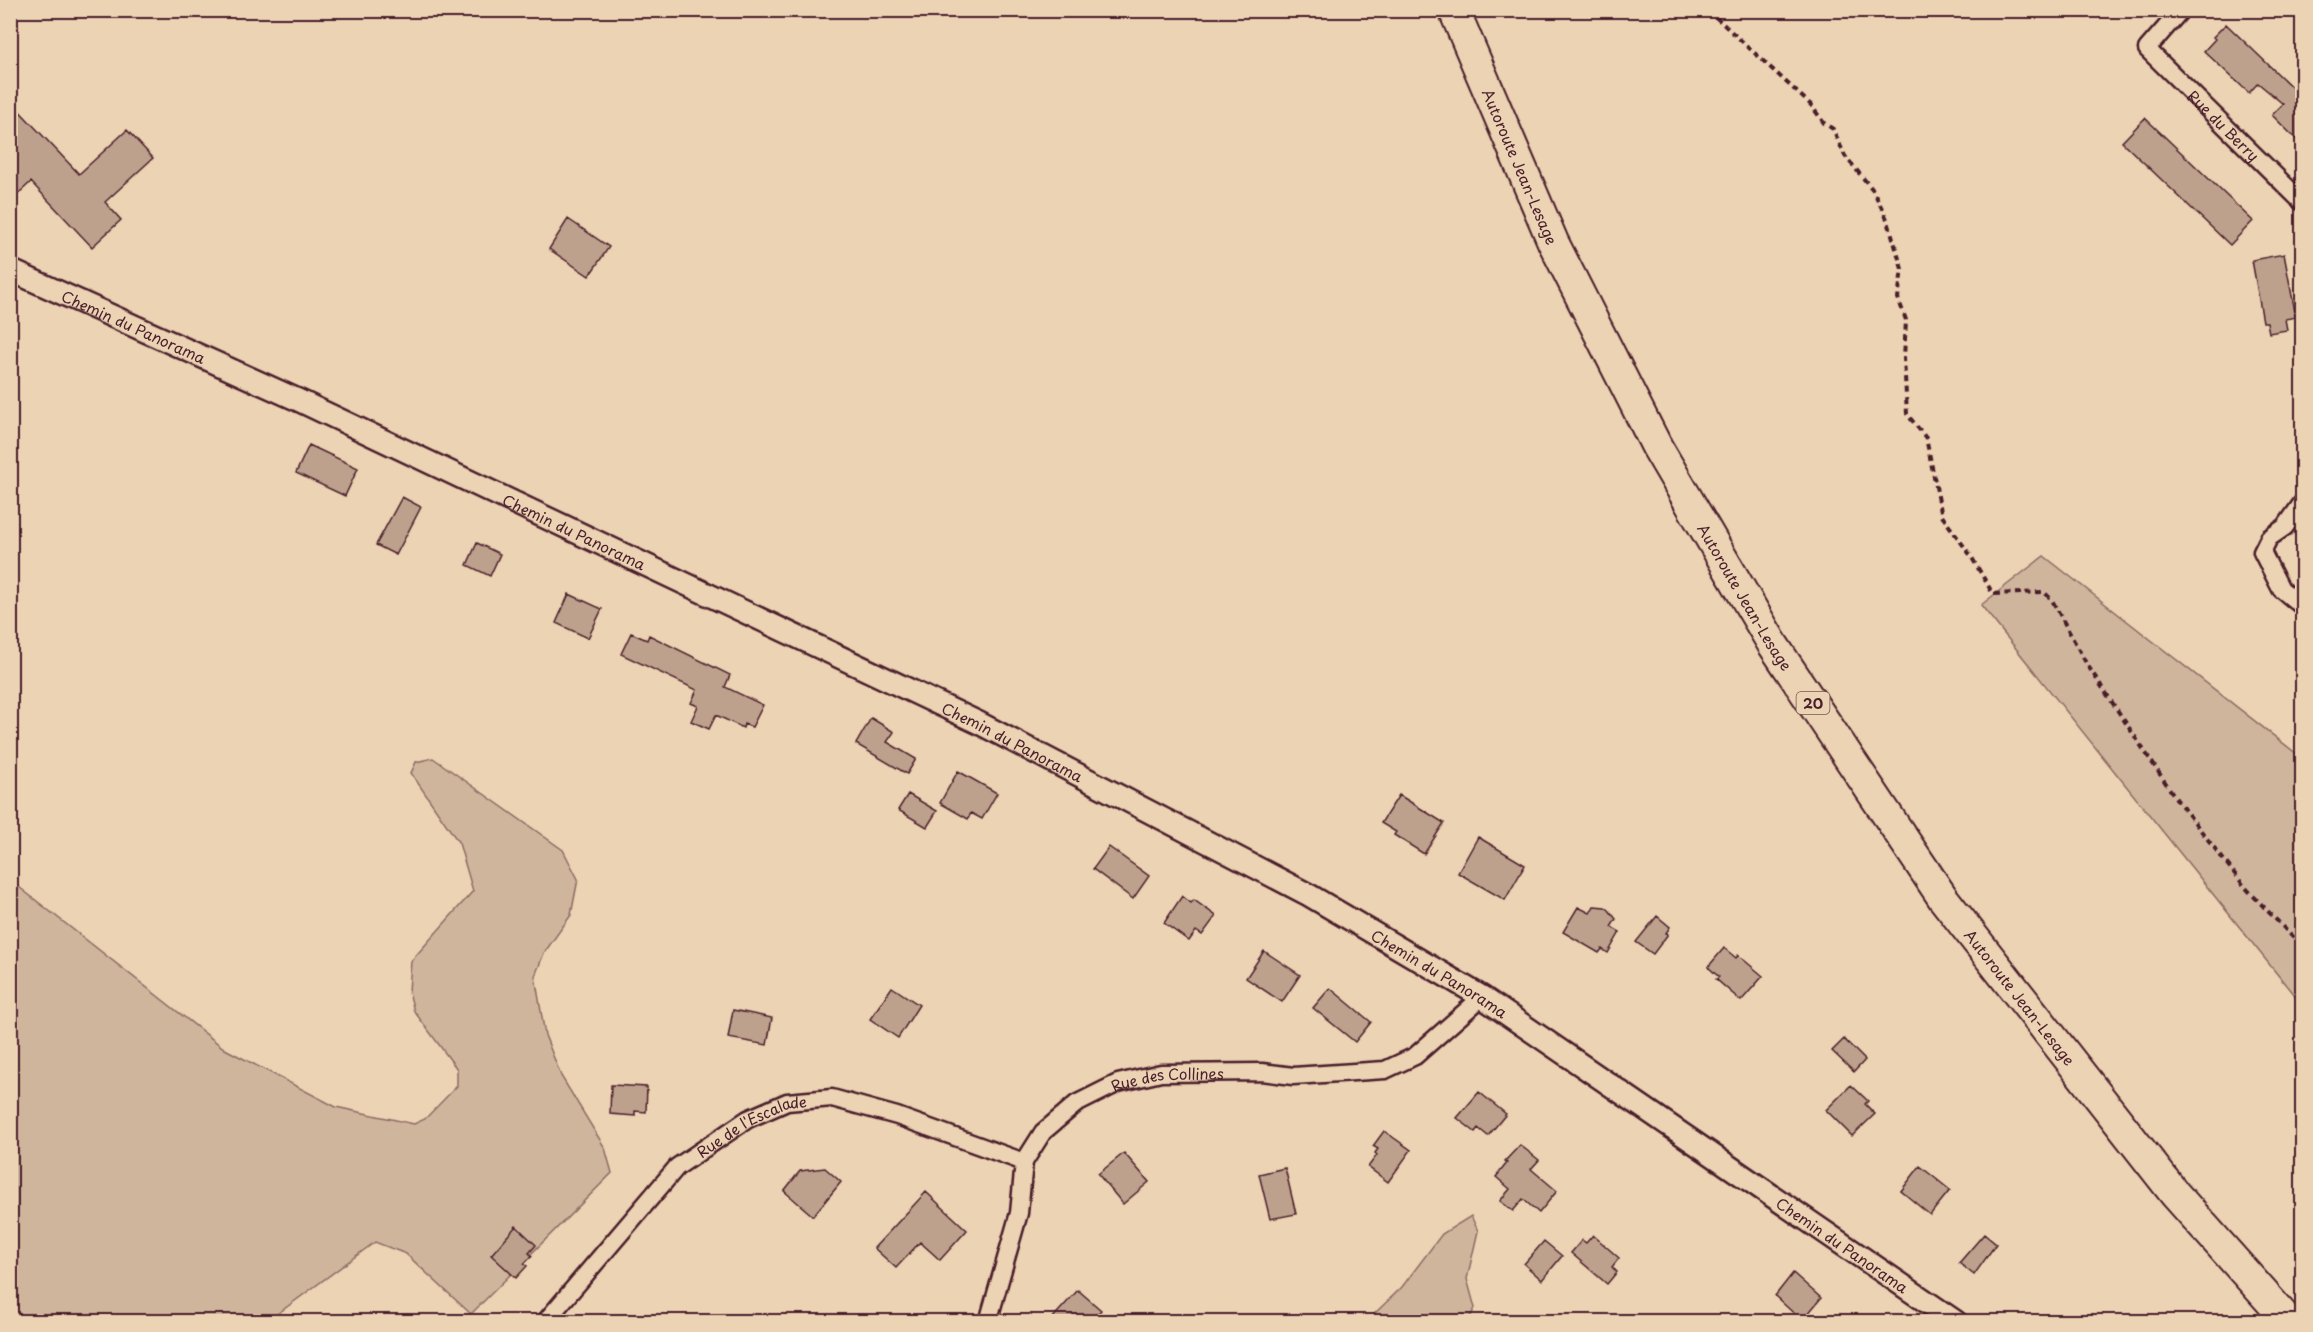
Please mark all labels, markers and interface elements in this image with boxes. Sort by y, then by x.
street label: Rue du Berry [2183,84,2265,166]
street label: Autoroute Jean-Lesage [1477,85,1564,248]
street label: Chemin du Panorama [58,283,210,369]
street label: Chemin du Panorama [499,487,650,575]
street label: Autoroute Jean-Lesage [1693,519,1798,675]
road number: 20 [1796,692,1830,714]
street label: Chemin du Panorama [938,696,1088,787]
street label: Chemin du Panorama [1367,923,1513,1023]
street label: Autoroute Jean-Lesage [1960,924,2081,1070]
street label: Rue des Collines [1106,1061,1224,1097]
street label: Rue de l'Escalade [691,1089,808,1163]
street label: Chemin du Panorama [1772,1191,1914,1298]

